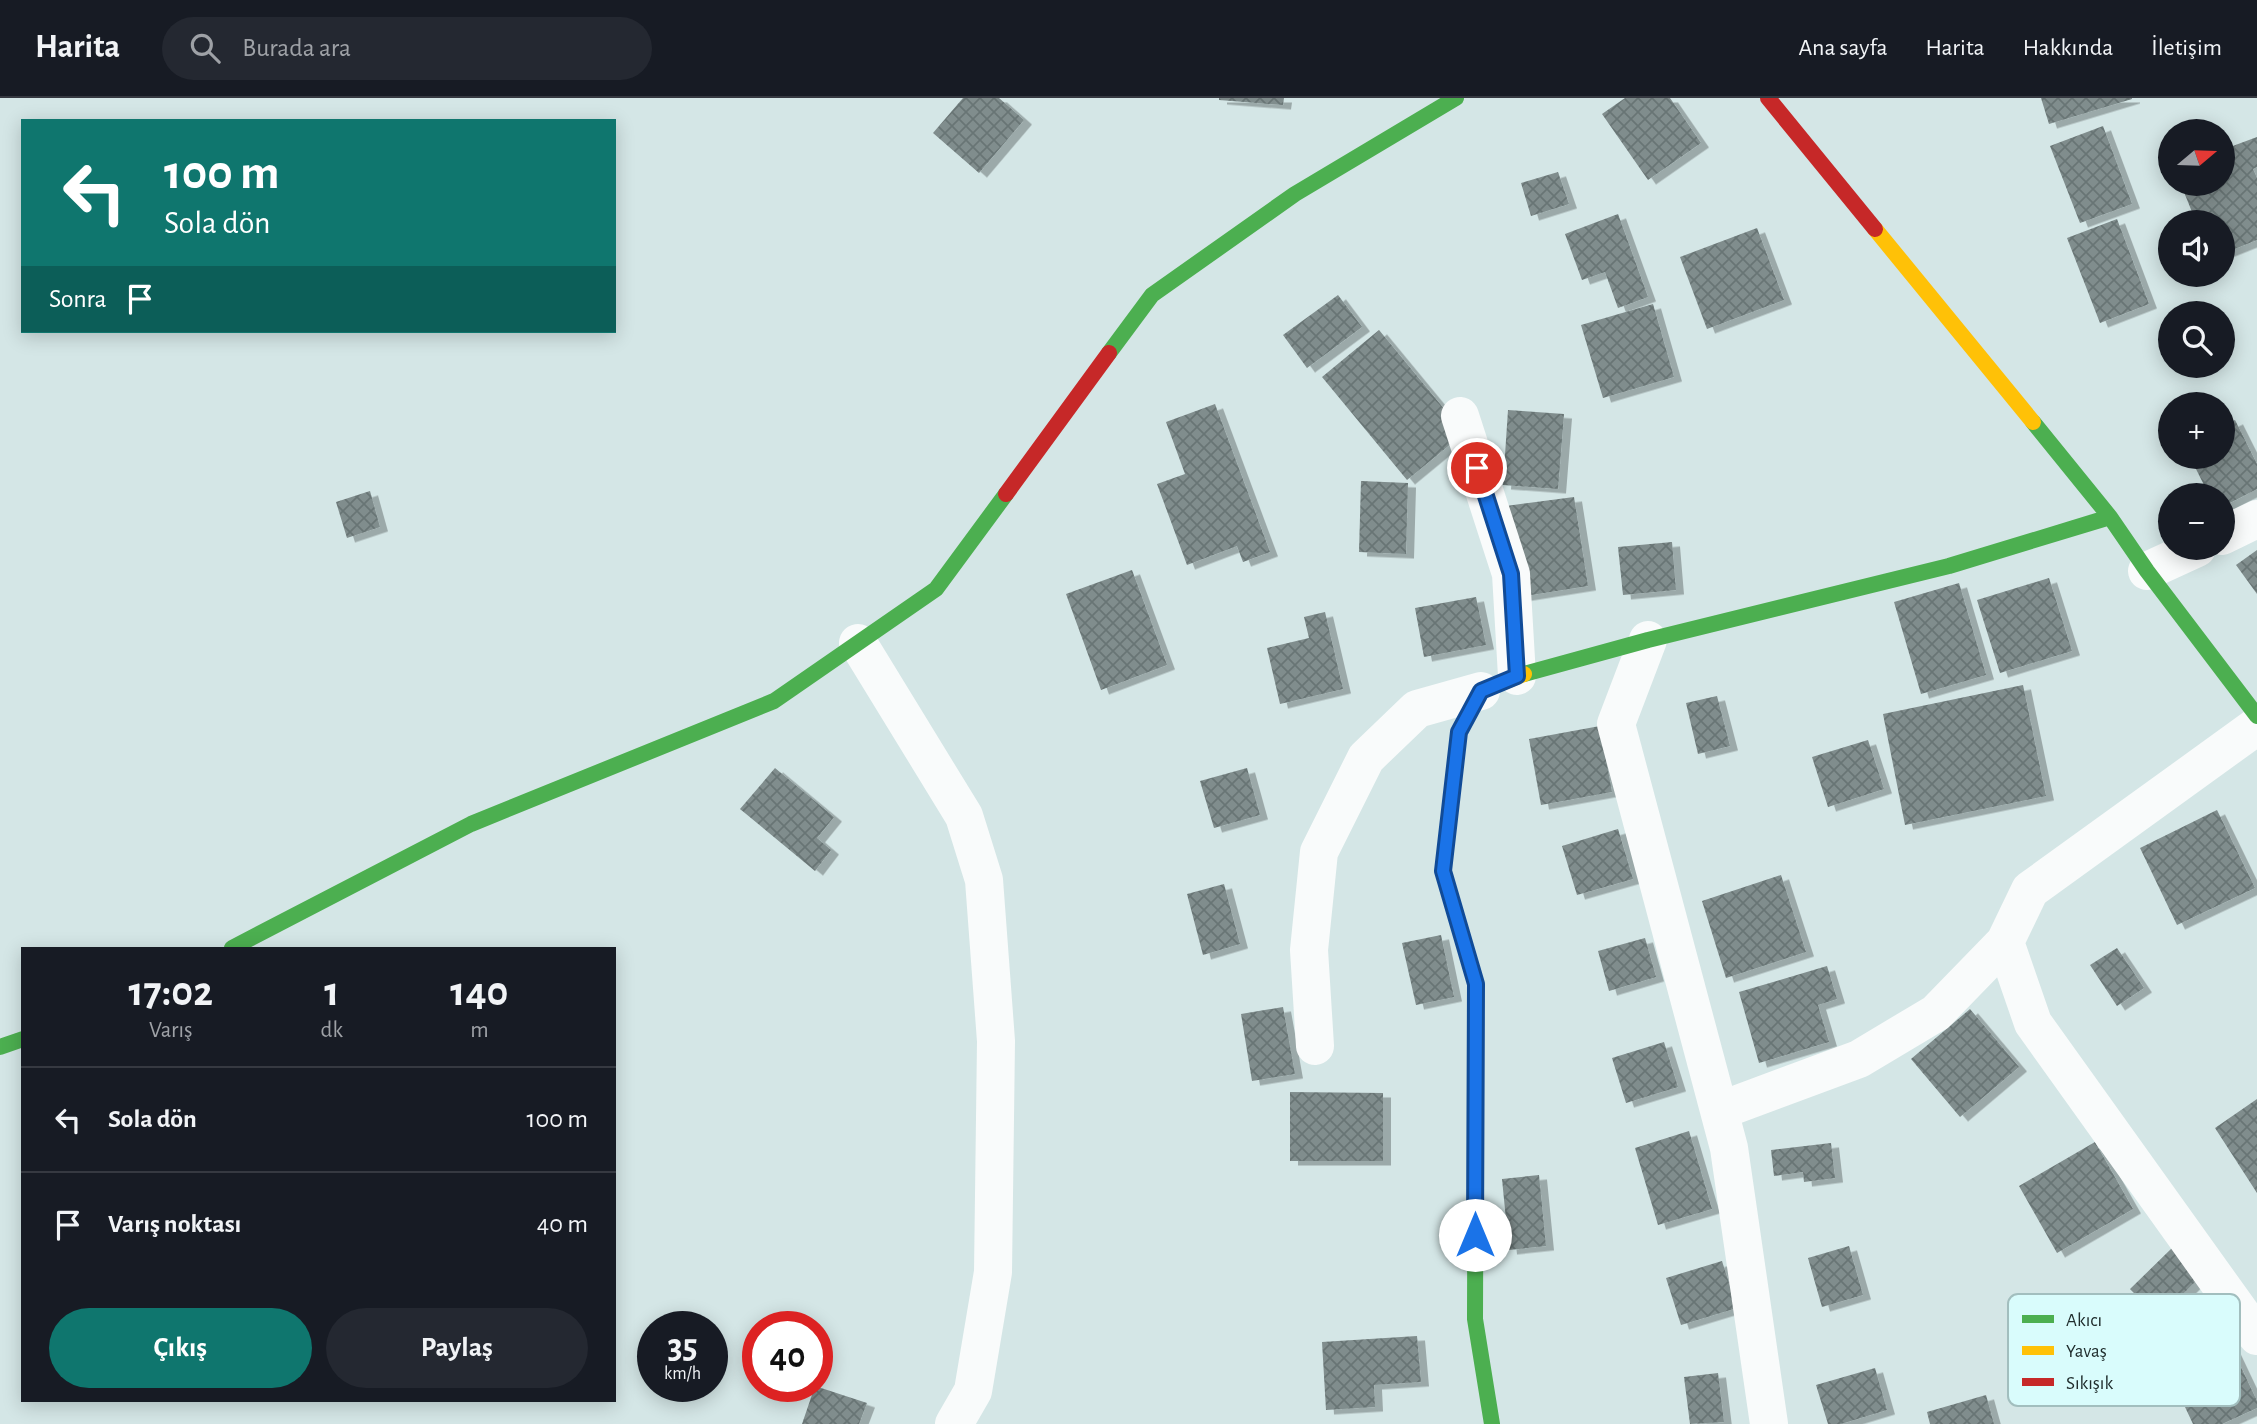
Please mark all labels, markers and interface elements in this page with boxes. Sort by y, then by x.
search box [162,17,652,80]
icon: search [186,29,224,67]
text: Harita [35,31,120,64]
text: Burada ara [242,35,351,61]
text: Ana sayfa [1798,36,1888,60]
text: Harita [1926,36,1985,60]
text: Hakkında [2023,36,2113,60]
text: İletişim [2151,36,2222,60]
north arrow [2158,119,2235,196]
map controls [2158,119,2235,560]
icon: left [49,147,140,238]
text: 100 m [164,149,280,198]
text: Sola dön [164,207,271,239]
button: sound [2158,210,2235,287]
icon: arrive [121,280,159,318]
text: Sonra [49,286,107,312]
button: search [2158,301,2235,378]
button: + [2158,392,2235,469]
pin [1447,438,1507,498]
icon: arrive [1458,449,1496,487]
button: − [2158,483,2235,560]
text: 17:02 [128,971,213,1013]
text: 1 [324,971,339,1013]
text: 140 [450,971,509,1013]
text: Varış [149,1019,193,1042]
text: dk [320,1019,343,1042]
text: m [470,1019,489,1042]
icon: left [49,1101,87,1139]
text: Sola dön [108,1106,197,1132]
text: 100 m [527,1106,588,1132]
position arrow [1438,1198,1512,1272]
icon: arrive [49,1206,87,1244]
text: Varış noktası [108,1211,241,1237]
text: 40 m [537,1211,588,1237]
legend [2008,1294,2240,1406]
button: Çıkış [49,1308,312,1388]
button: Paylaş [326,1308,588,1388]
speed limit sign: 40 [742,1311,833,1402]
text: Akıcı [2066,1311,2102,1330]
text: 35 [667,1330,698,1365]
text: Yavaş [2066,1342,2107,1361]
text: km/h [664,1365,701,1383]
text: Sıkışık [2066,1374,2113,1393]

